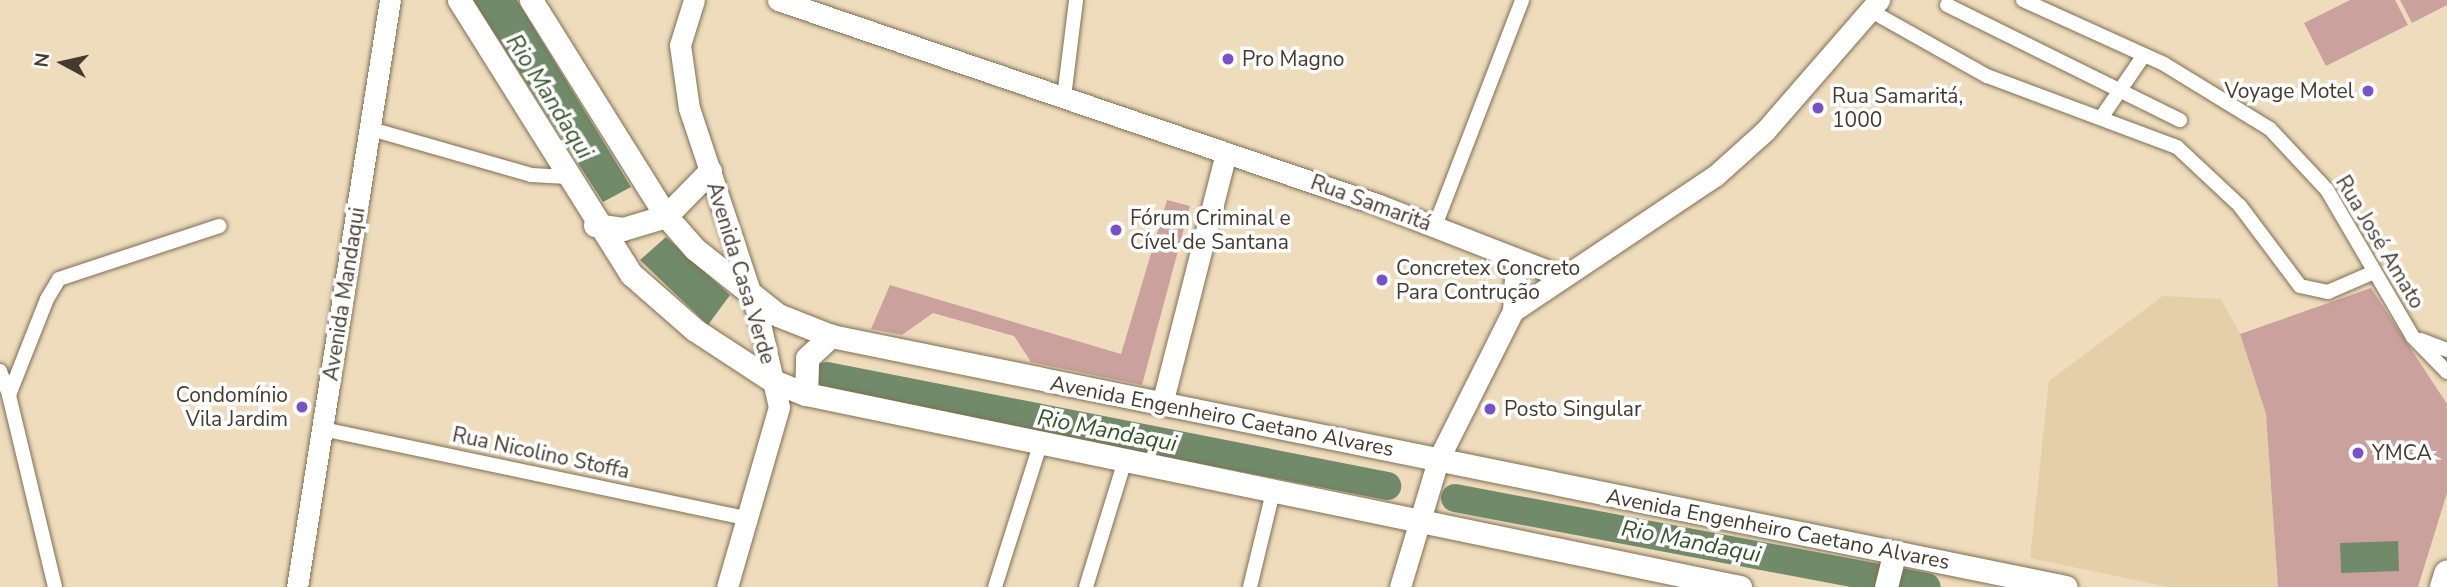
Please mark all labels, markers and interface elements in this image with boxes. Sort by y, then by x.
north arrow [28,28,98,98]
water label: Rio Mandaqui [500,30,598,164]
place label: Pro Magno [1242,46,1345,72]
text: N [28,51,56,69]
marker: Pro Magno [1220,51,1236,67]
place label: Voyage Motel [2224,78,2354,104]
place label: Rua Samaritá, 1000 [1832,83,1963,133]
marker: Voyage Motel [2360,83,2376,99]
marker: Rua Samaritá, 1000 [1810,100,1826,116]
street label: Rua Samaritá [1307,170,1435,236]
street label: Rua José Amato [2330,171,2430,313]
street label: Avenida Casa Verde [701,179,781,367]
street label: Avenida Mandaqui [318,205,370,383]
place label: Fórum Criminal e Cível de Santana [1130,205,1291,255]
marker: Fórum Criminal e Cível de Santana [1108,222,1124,238]
place label: Concretex Concreto Para Contrução [1396,255,1580,305]
marker: Concretex Concreto Para Contrução [1374,272,1390,288]
street label: Avenida Engenheiro Caetano Alvares [1048,370,1396,462]
place label: Condomínio Vila Jardim [176,382,288,432]
place label: Posto Singular [1504,396,1641,422]
marker: Condomínio Vila Jardim [294,399,310,415]
marker: Posto Singular [1482,401,1498,417]
water label: Rio Mandaqui [1035,404,1179,458]
street label: Rua Nicolino Stoffa [450,422,632,484]
place label: YMCA [2372,440,2432,466]
marker: YMCA [2350,445,2366,461]
street label: Avenida Engenheiro Caetano Alvares [1604,483,1952,575]
water label: Rio Mandaqui [1619,515,1763,569]

